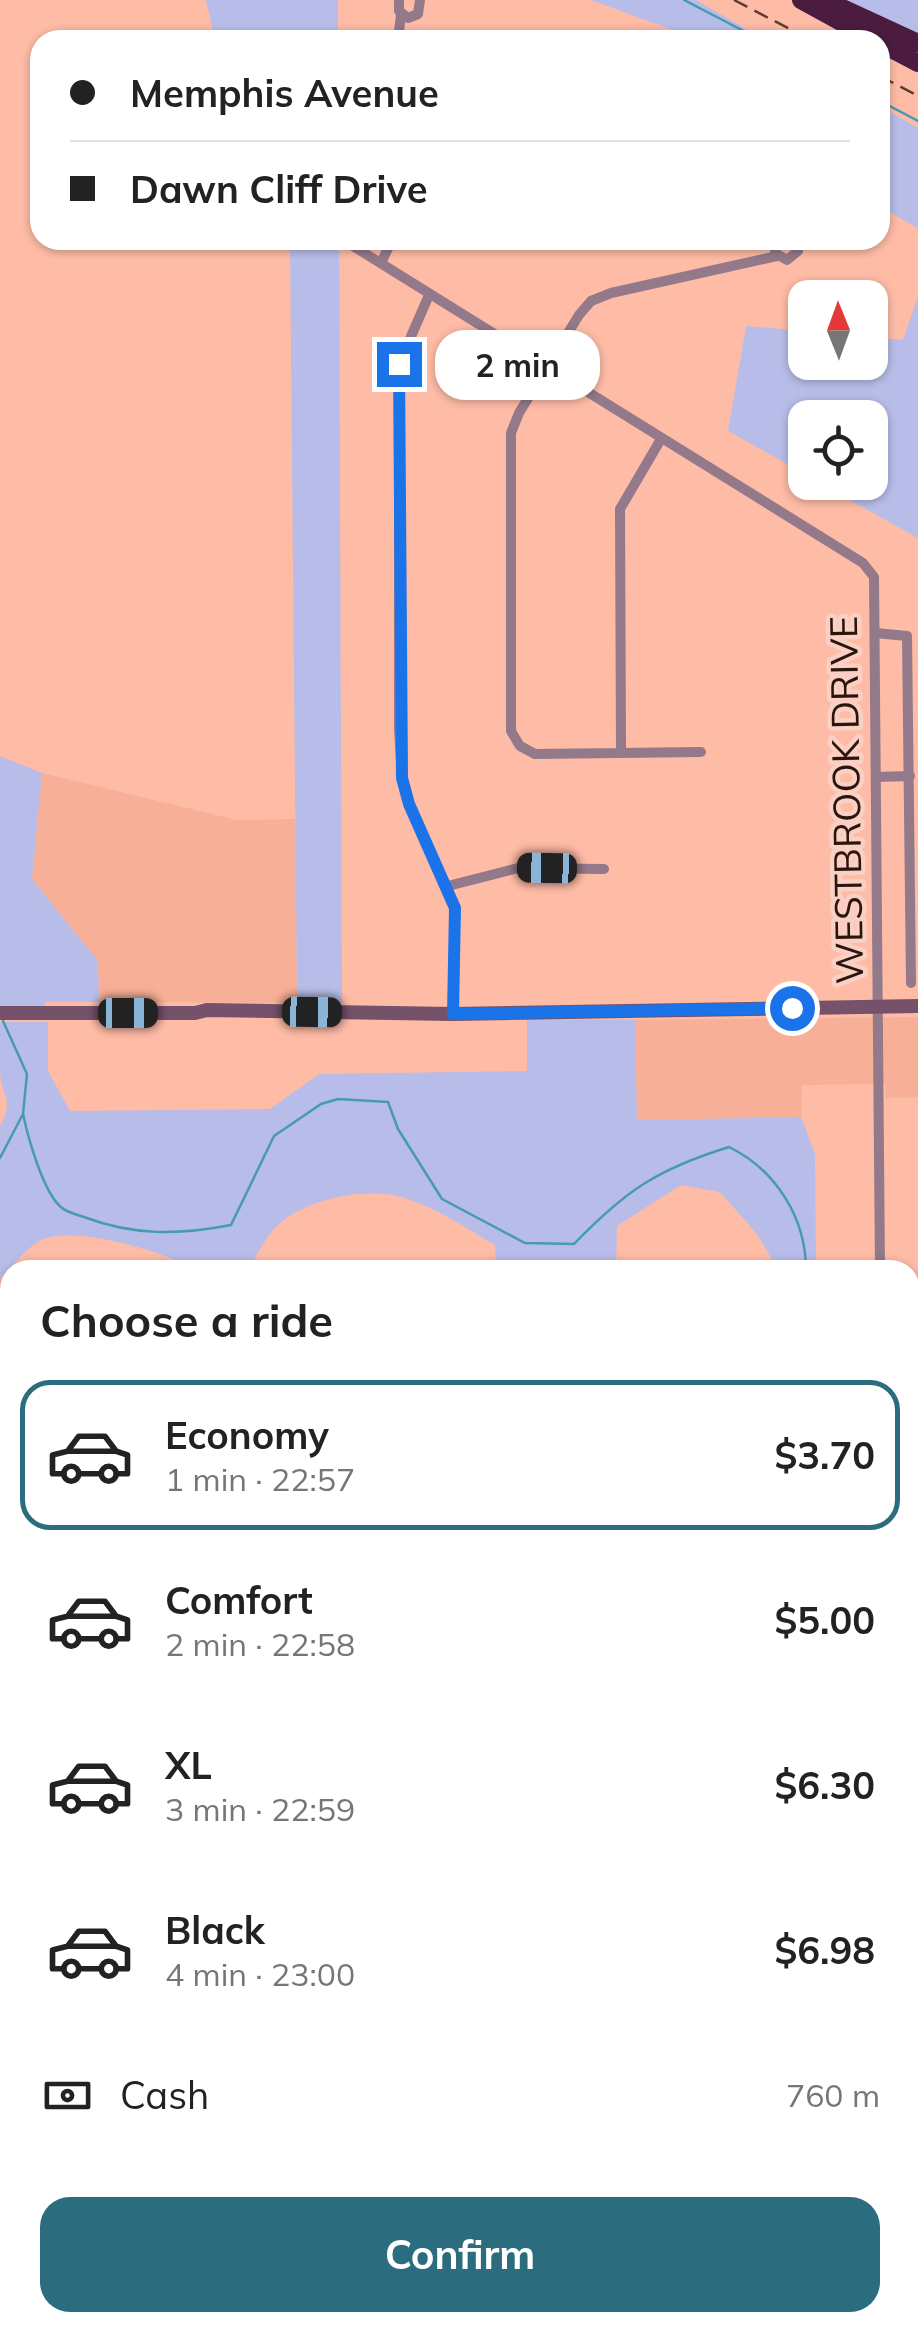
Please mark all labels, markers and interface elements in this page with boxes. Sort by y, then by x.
text: Memphis Avenue [130,69,439,117]
text: Dawn Cliff Drive [130,165,428,213]
north arrow [788,280,888,380]
map controls [788,280,888,500]
callout: 2 min [434,329,599,399]
route end [377,342,422,387]
text: 2 min [475,345,560,385]
button: locate [788,400,888,500]
street label: WESTBROOK DRIVE [819,615,873,985]
car [517,852,577,884]
route start [770,986,815,1031]
car [282,996,342,1028]
car [98,998,158,1028]
text: Choose a ride [40,1292,333,1348]
icon: car [45,1410,135,1500]
text: Economy [165,1411,329,1459]
text: $3.70 [774,1431,875,1479]
text: 1 min · 22:57 [165,1459,355,1499]
icon: car [45,1575,135,1665]
text: Comfort [165,1576,313,1624]
text: $5.00 [774,1596,875,1644]
text: 2 min · 22:58 [165,1624,355,1664]
icon: car [45,1740,135,1830]
text: XL [165,1741,212,1789]
text: $6.30 [774,1761,875,1809]
text: 3 min · 22:59 [165,1789,355,1829]
icon: car [45,1905,135,1995]
text: Black [165,1906,265,1954]
text: $6.98 [774,1926,875,1974]
text: 4 min · 23:00 [165,1954,355,1994]
icon: cash [40,2068,95,2123]
text: Cash [120,2071,209,2119]
text: 760 m [786,2075,880,2115]
button: Confirm [40,2197,880,2312]

